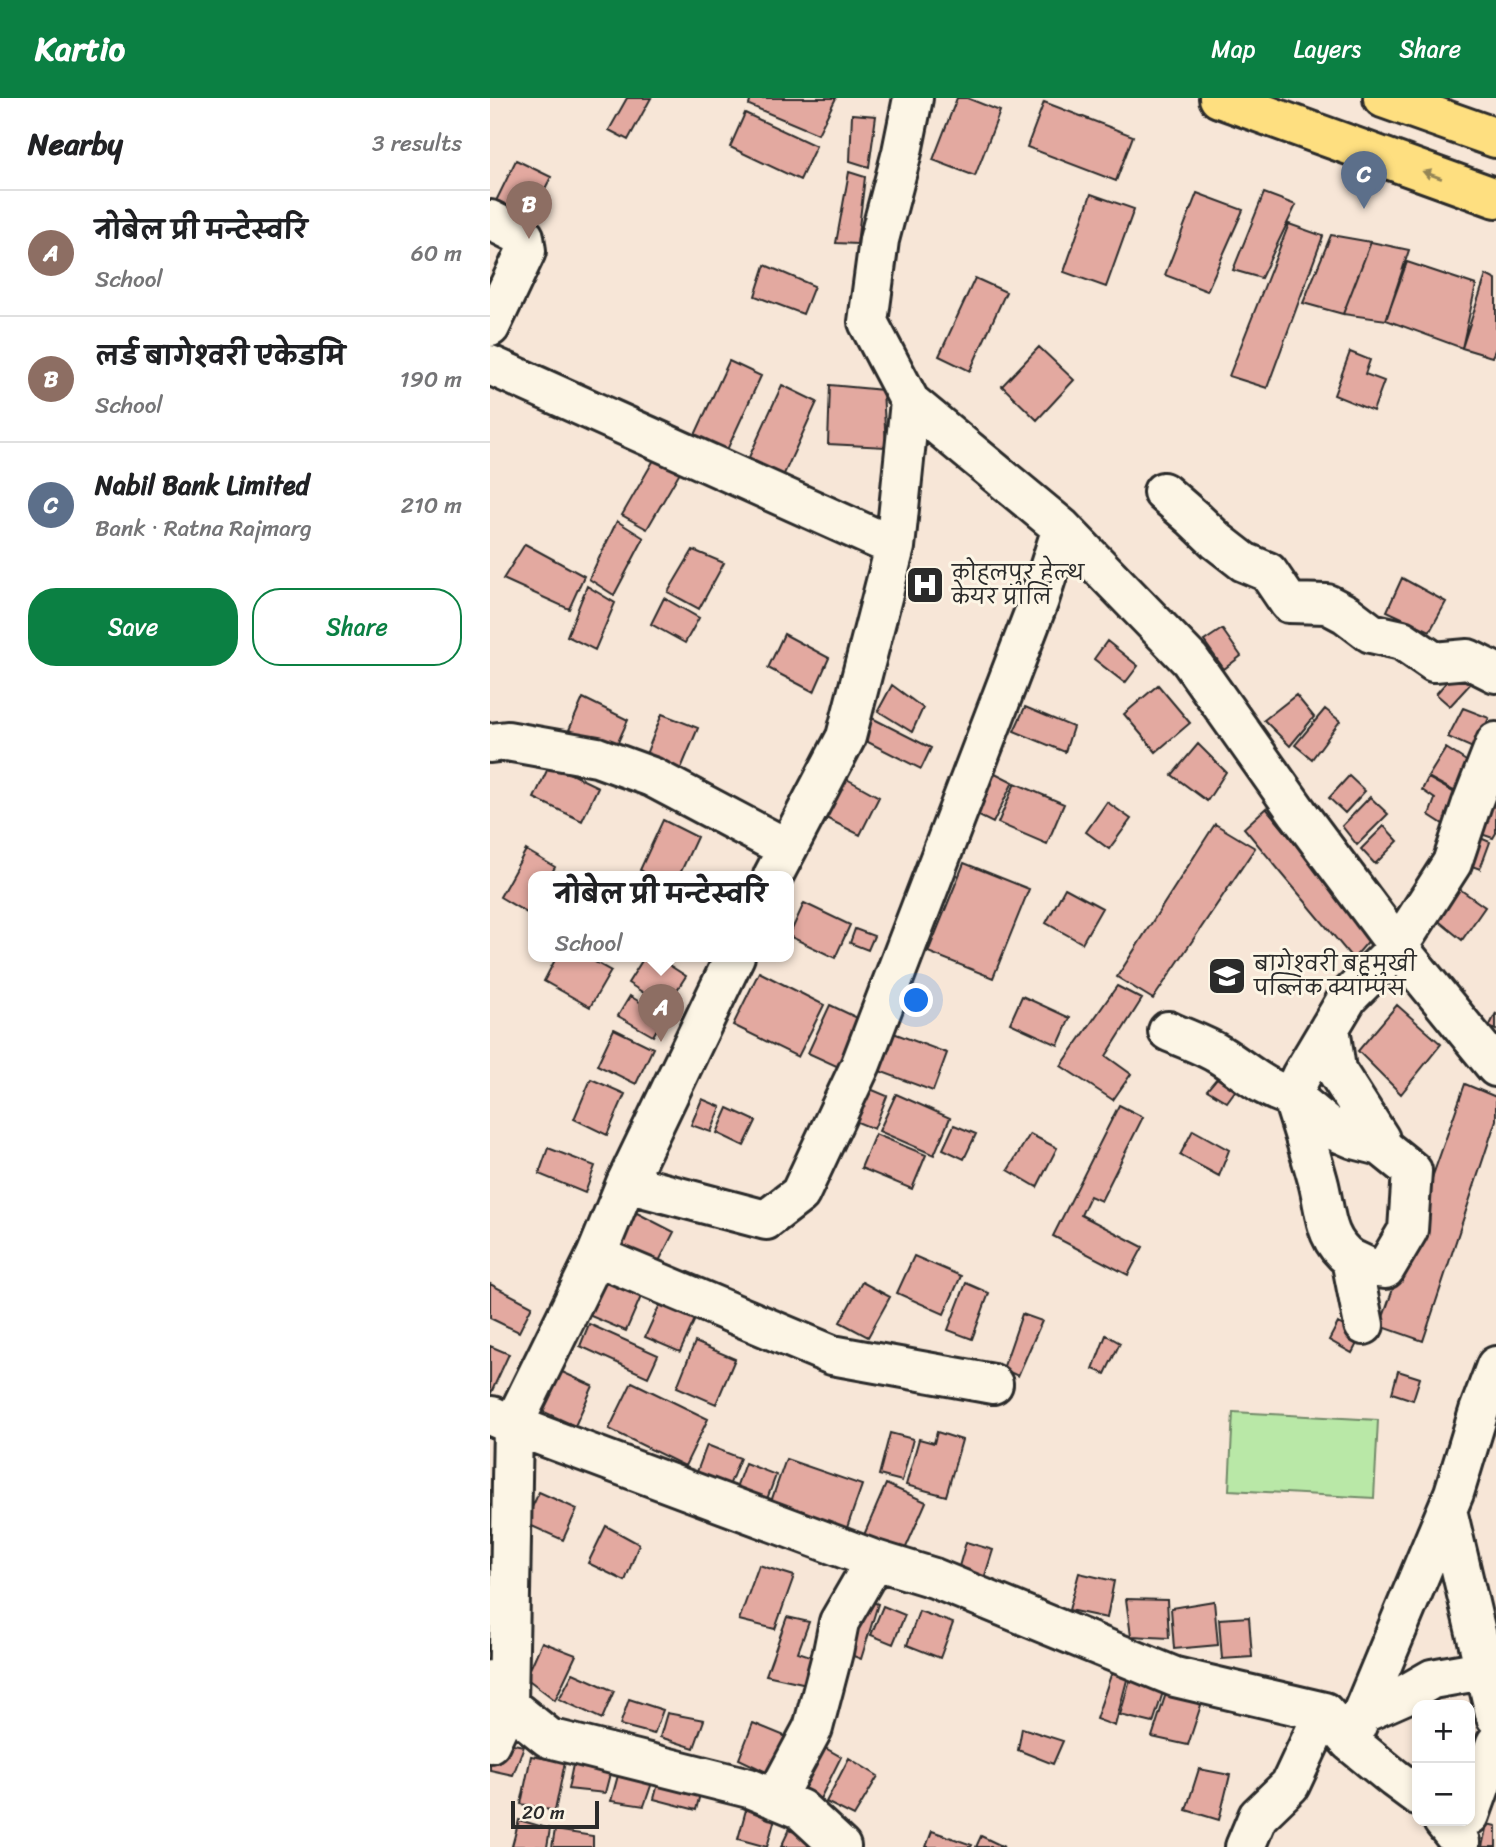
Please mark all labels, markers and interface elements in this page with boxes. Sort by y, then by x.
text: Kartio [35,20,125,78]
text: Map [1211,28,1256,70]
text: Layers [1294,28,1361,70]
text: Share [1399,28,1461,70]
text: Nearby [28,117,123,171]
text: 3 results [372,123,462,164]
pin: C [1341,151,1387,209]
one-way arrow [1421,169,1442,180]
pin: B [506,181,552,239]
text: नोबेल प्री मन्टेस्वरि [95,207,307,253]
text: A [43,233,59,274]
text: 60 m [411,233,462,274]
text: School [95,259,163,300]
text: लर्ड बागेश्वरी एकेडमि [95,333,345,379]
text: B [44,359,58,400]
text: 190 m [400,359,462,400]
text: School [95,385,163,426]
text: Nabil Bank Limited [95,462,309,508]
text: C [44,485,58,526]
text: 210 m [401,485,462,526]
text: Bank · Ratna Rajmarg [95,508,312,549]
place label: कोहलपुर हेल्थ केयर प्रालि [951,554,1086,616]
hospital icon: कोहलपुर हेल्थ केयर प्रालि [904,564,946,606]
button: Save [28,588,238,666]
button: Share [252,588,462,666]
popup [528,871,794,962]
text: नोबेल प्री मन्टेस्वरि [555,871,767,917]
text: School [555,923,623,964]
place label: बागेश्वरी बहुमुखी पब्लिक क्याम्पस [1253,945,1418,1007]
school or university icon: बागेश्वरी बहुमुखी पब्लिक क्याम्पस [1206,955,1248,997]
your location [899,983,933,1017]
pin: A [638,984,684,1042]
map controls [1412,1700,1475,1826]
button: + [1412,1700,1475,1763]
button: − [1412,1763,1475,1826]
text: 20 m [522,1796,565,1829]
scale bar [511,1798,598,1830]

